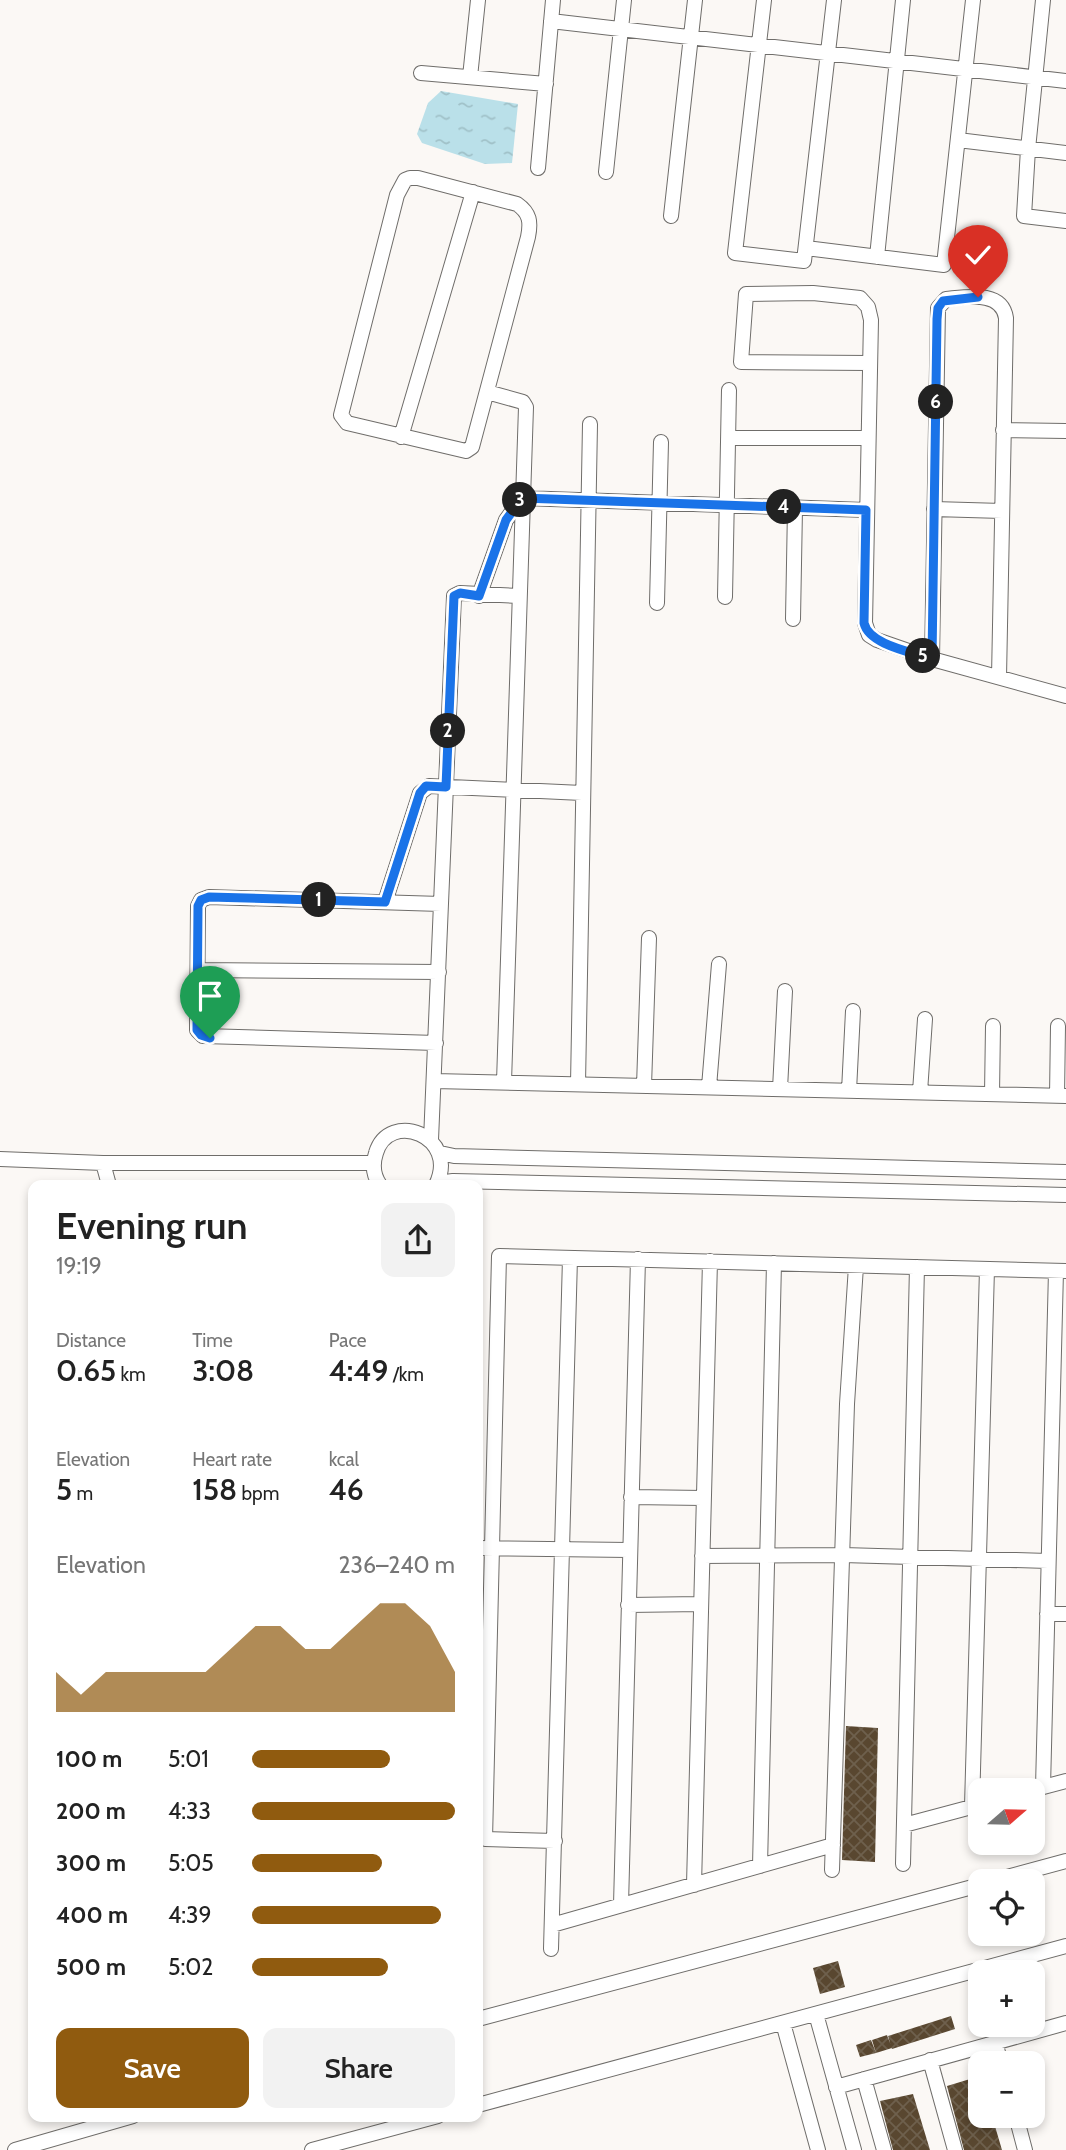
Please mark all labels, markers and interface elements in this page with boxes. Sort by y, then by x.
pin [948,225,1008,297]
icon: check [959,236,997,274]
pin: 6 [918,384,954,420]
text: 6 [930,390,941,413]
pin: 3 [503,482,538,518]
text: 3 [514,488,525,511]
pin: 4 [766,490,802,524]
text: 4 [778,495,789,518]
pin: 5 [906,638,940,674]
text: 5 [917,644,928,667]
pin: 2 [430,714,466,748]
text: 2 [442,719,453,742]
pin: 1 [302,883,336,918]
text: 1 [315,888,322,911]
pin [180,966,240,1038]
icon: arrive [191,977,229,1015]
text: Evening run [56,1202,248,1249]
button: share [381,1203,455,1277]
text: 19:19 [56,1252,102,1280]
text: Distance [56,1329,126,1352]
text: Time [192,1329,233,1352]
text: Pace [329,1329,367,1352]
text: 0.65 [56,1352,116,1389]
text: 3:08 [192,1352,254,1389]
text: 4:49 [329,1352,388,1389]
text: km [116,1363,146,1386]
text: /km [388,1363,424,1386]
text: Elevation [56,1448,130,1471]
text: Heart rate [192,1448,272,1471]
text: kcal [329,1448,359,1471]
text: 5 [56,1471,72,1508]
text: 158 [192,1471,237,1508]
text: 46 [329,1471,364,1508]
text: m [72,1482,93,1505]
text: bpm [237,1482,279,1505]
text: Elevation [56,1551,146,1579]
text: 236–240 m [339,1551,455,1579]
text: 100 m [56,1745,122,1773]
text: 5:01 [168,1745,209,1773]
north arrow [968,1778,1045,1855]
map controls [968,1778,1045,2128]
text: 200 m [56,1797,126,1825]
text: 4:33 [168,1797,211,1825]
text: 300 m [56,1849,126,1877]
text: 5:05 [168,1849,214,1877]
button: locate [968,1869,1045,1946]
text: 400 m [56,1901,128,1929]
text: 4:39 [168,1901,212,1929]
text: 500 m [56,1953,126,1981]
text: 5:02 [168,1953,213,1981]
button: + [968,1960,1045,2037]
button: Save [56,2028,249,2108]
button: Share [263,2028,455,2108]
button: − [968,2051,1045,2128]

